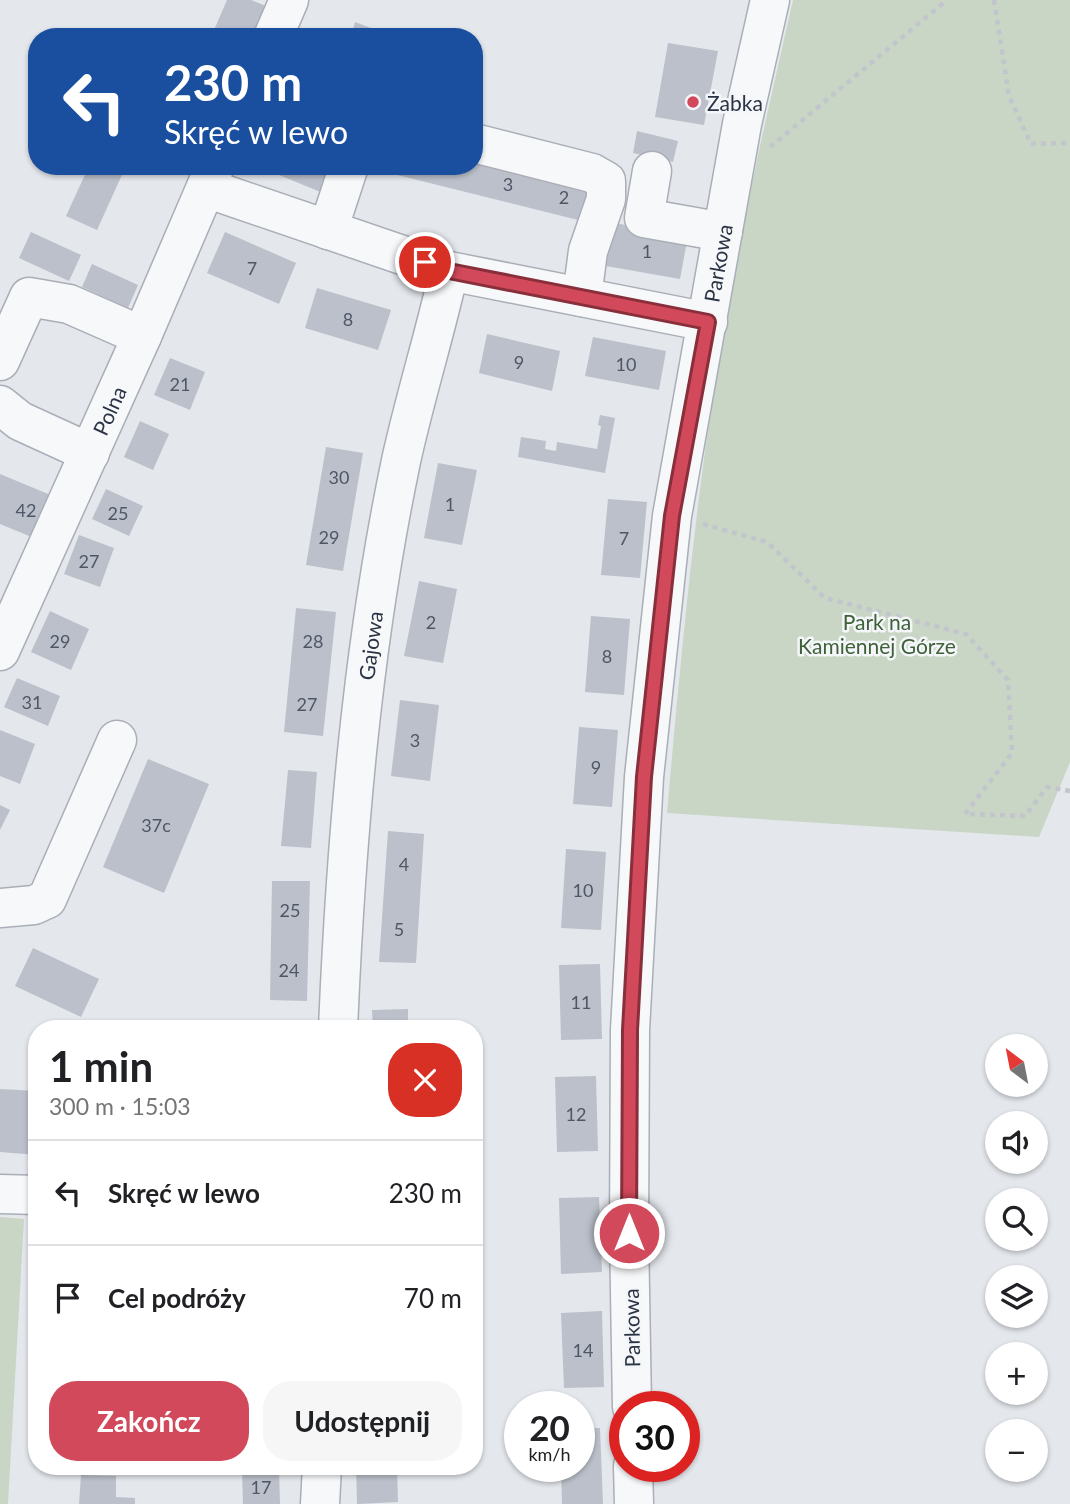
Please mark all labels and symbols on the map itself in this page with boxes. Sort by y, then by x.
place label: Żabka [707,90,763,115]
marker: Żabka [685,94,701,110]
house number: 3 [503,173,513,195]
house number: 2 [559,186,569,208]
street label: Parkowa [698,222,736,304]
pin [395,232,455,292]
house number: 1 [642,240,652,262]
house number: 7 [247,257,257,279]
house number: 8 [343,308,353,330]
house number: 9 [514,351,524,373]
house number: 10 [616,353,636,375]
house number: 21 [170,373,190,395]
street label: Polna [87,382,130,439]
house number: 30 [329,466,349,488]
house number: 1 [445,493,455,515]
house number: 42 [16,499,36,521]
house number: 25 [108,502,128,524]
house number: 29 [319,526,339,548]
house number: 7 [619,527,629,549]
house number: 27 [79,550,99,572]
street label: Gajowa [353,609,387,681]
park label: Park na Kamiennej Górze [798,609,956,658]
house number: 2 [426,611,436,633]
house number: 29 [50,630,70,652]
house number: 28 [303,630,323,652]
house number: 8 [602,645,612,667]
house number: 31 [22,691,42,713]
house number: 27 [297,693,317,715]
house number: 3 [410,729,420,751]
house number: 9 [591,756,601,778]
house number: 37c [141,814,171,836]
house number: 4 [399,853,409,875]
house number: 10 [573,879,593,901]
house number: 25 [280,899,300,921]
house number: 5 [394,918,404,940]
house number: 24 [279,959,299,981]
house number: 11 [571,991,591,1013]
north arrow [985,1034,1048,1097]
house number: 12 [566,1103,586,1125]
position arrow [592,1196,666,1270]
street label: Parkowa [618,1288,644,1368]
house number: 14 [573,1339,593,1361]
speed limit sign: 30 [609,1391,700,1482]
house number: 17 [251,1476,271,1498]

